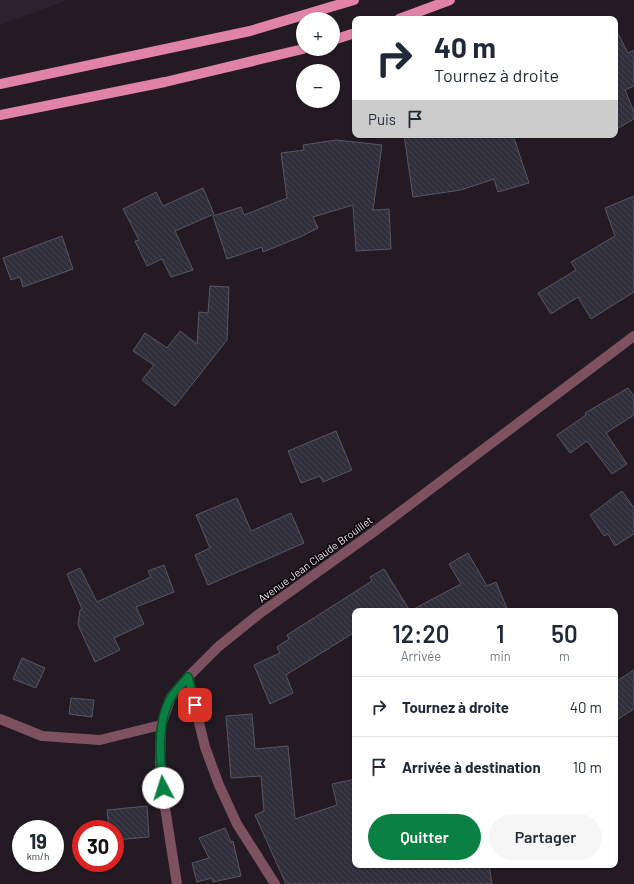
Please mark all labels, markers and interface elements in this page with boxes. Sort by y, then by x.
map controls [296,12,340,108]
button: + [296,12,340,56]
text: 40 m [434,30,496,64]
icon: right [368,32,420,84]
button: − [296,64,340,108]
text: Tournez à droite [434,64,559,86]
icon: arrive [404,108,426,130]
text: Puis [368,110,396,128]
street label: Avenue Jean Claude Brouillet [255,513,375,605]
text: 12:20 [392,619,449,648]
text: 1 [496,619,505,648]
text: 50 [551,619,578,648]
text: Arrivée [401,648,441,664]
text: min [490,648,511,664]
text: m [559,648,570,664]
pin [178,688,212,722]
icon: arrive [184,694,206,716]
icon: right [368,696,390,718]
text: Tournez à droite [402,698,509,716]
text: 40 m [570,698,602,716]
icon: arrive [368,756,390,778]
text: Arrivée à destination [402,758,541,776]
text: 10 m [573,758,602,776]
position arrow [142,767,184,809]
button: Quitter [368,814,481,860]
button: Partager [489,814,602,860]
speed limit sign: 30 [72,820,124,872]
text: 19 [29,829,47,853]
text: km/h [27,850,49,862]

